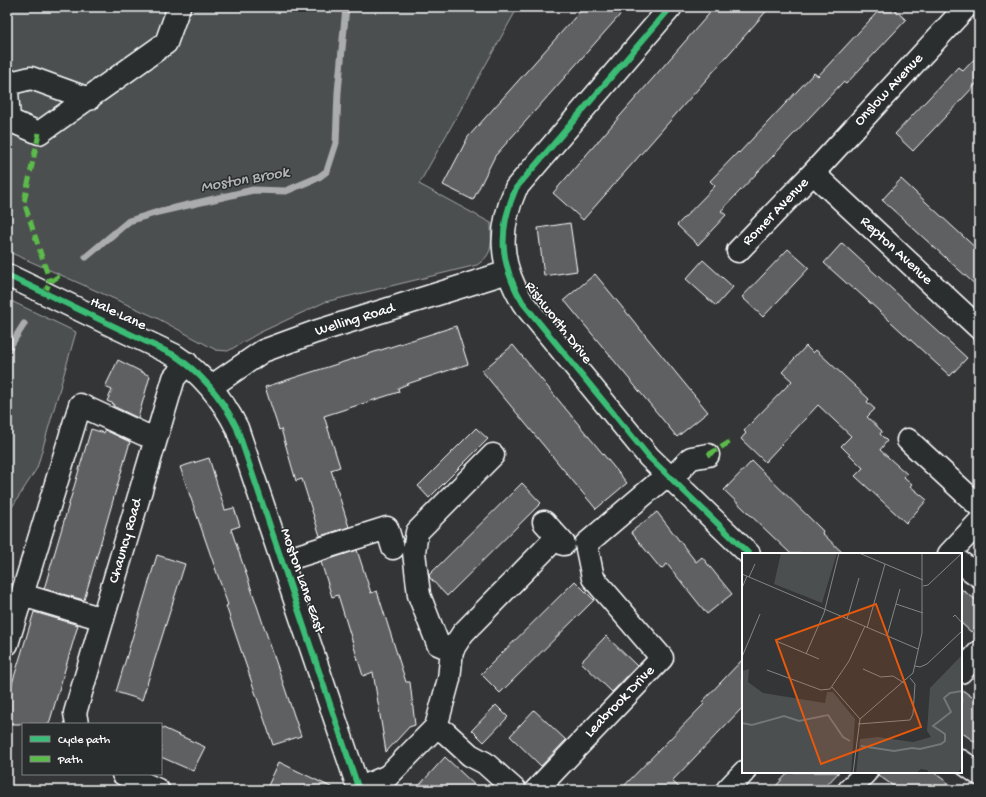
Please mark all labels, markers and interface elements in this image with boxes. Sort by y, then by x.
street label: Onslow Avenue [851,50,927,130]
water label: Moston Brook [199,164,292,198]
street label: Romer Avenue [739,174,813,250]
street label: Repton Avenue [856,213,936,289]
street label: Rishworth Drive [520,278,596,368]
street label: Hale Lane [87,293,149,335]
street label: Welling Road [313,299,398,341]
street label: Chauncy Road [105,495,147,586]
street label: Moston Lane East [276,526,329,638]
inset map [742,553,962,773]
street label: Leabrook Drive [581,662,659,742]
legend [22,723,162,775]
text: Cycle path [58,734,111,748]
text: Path [57,754,83,768]

